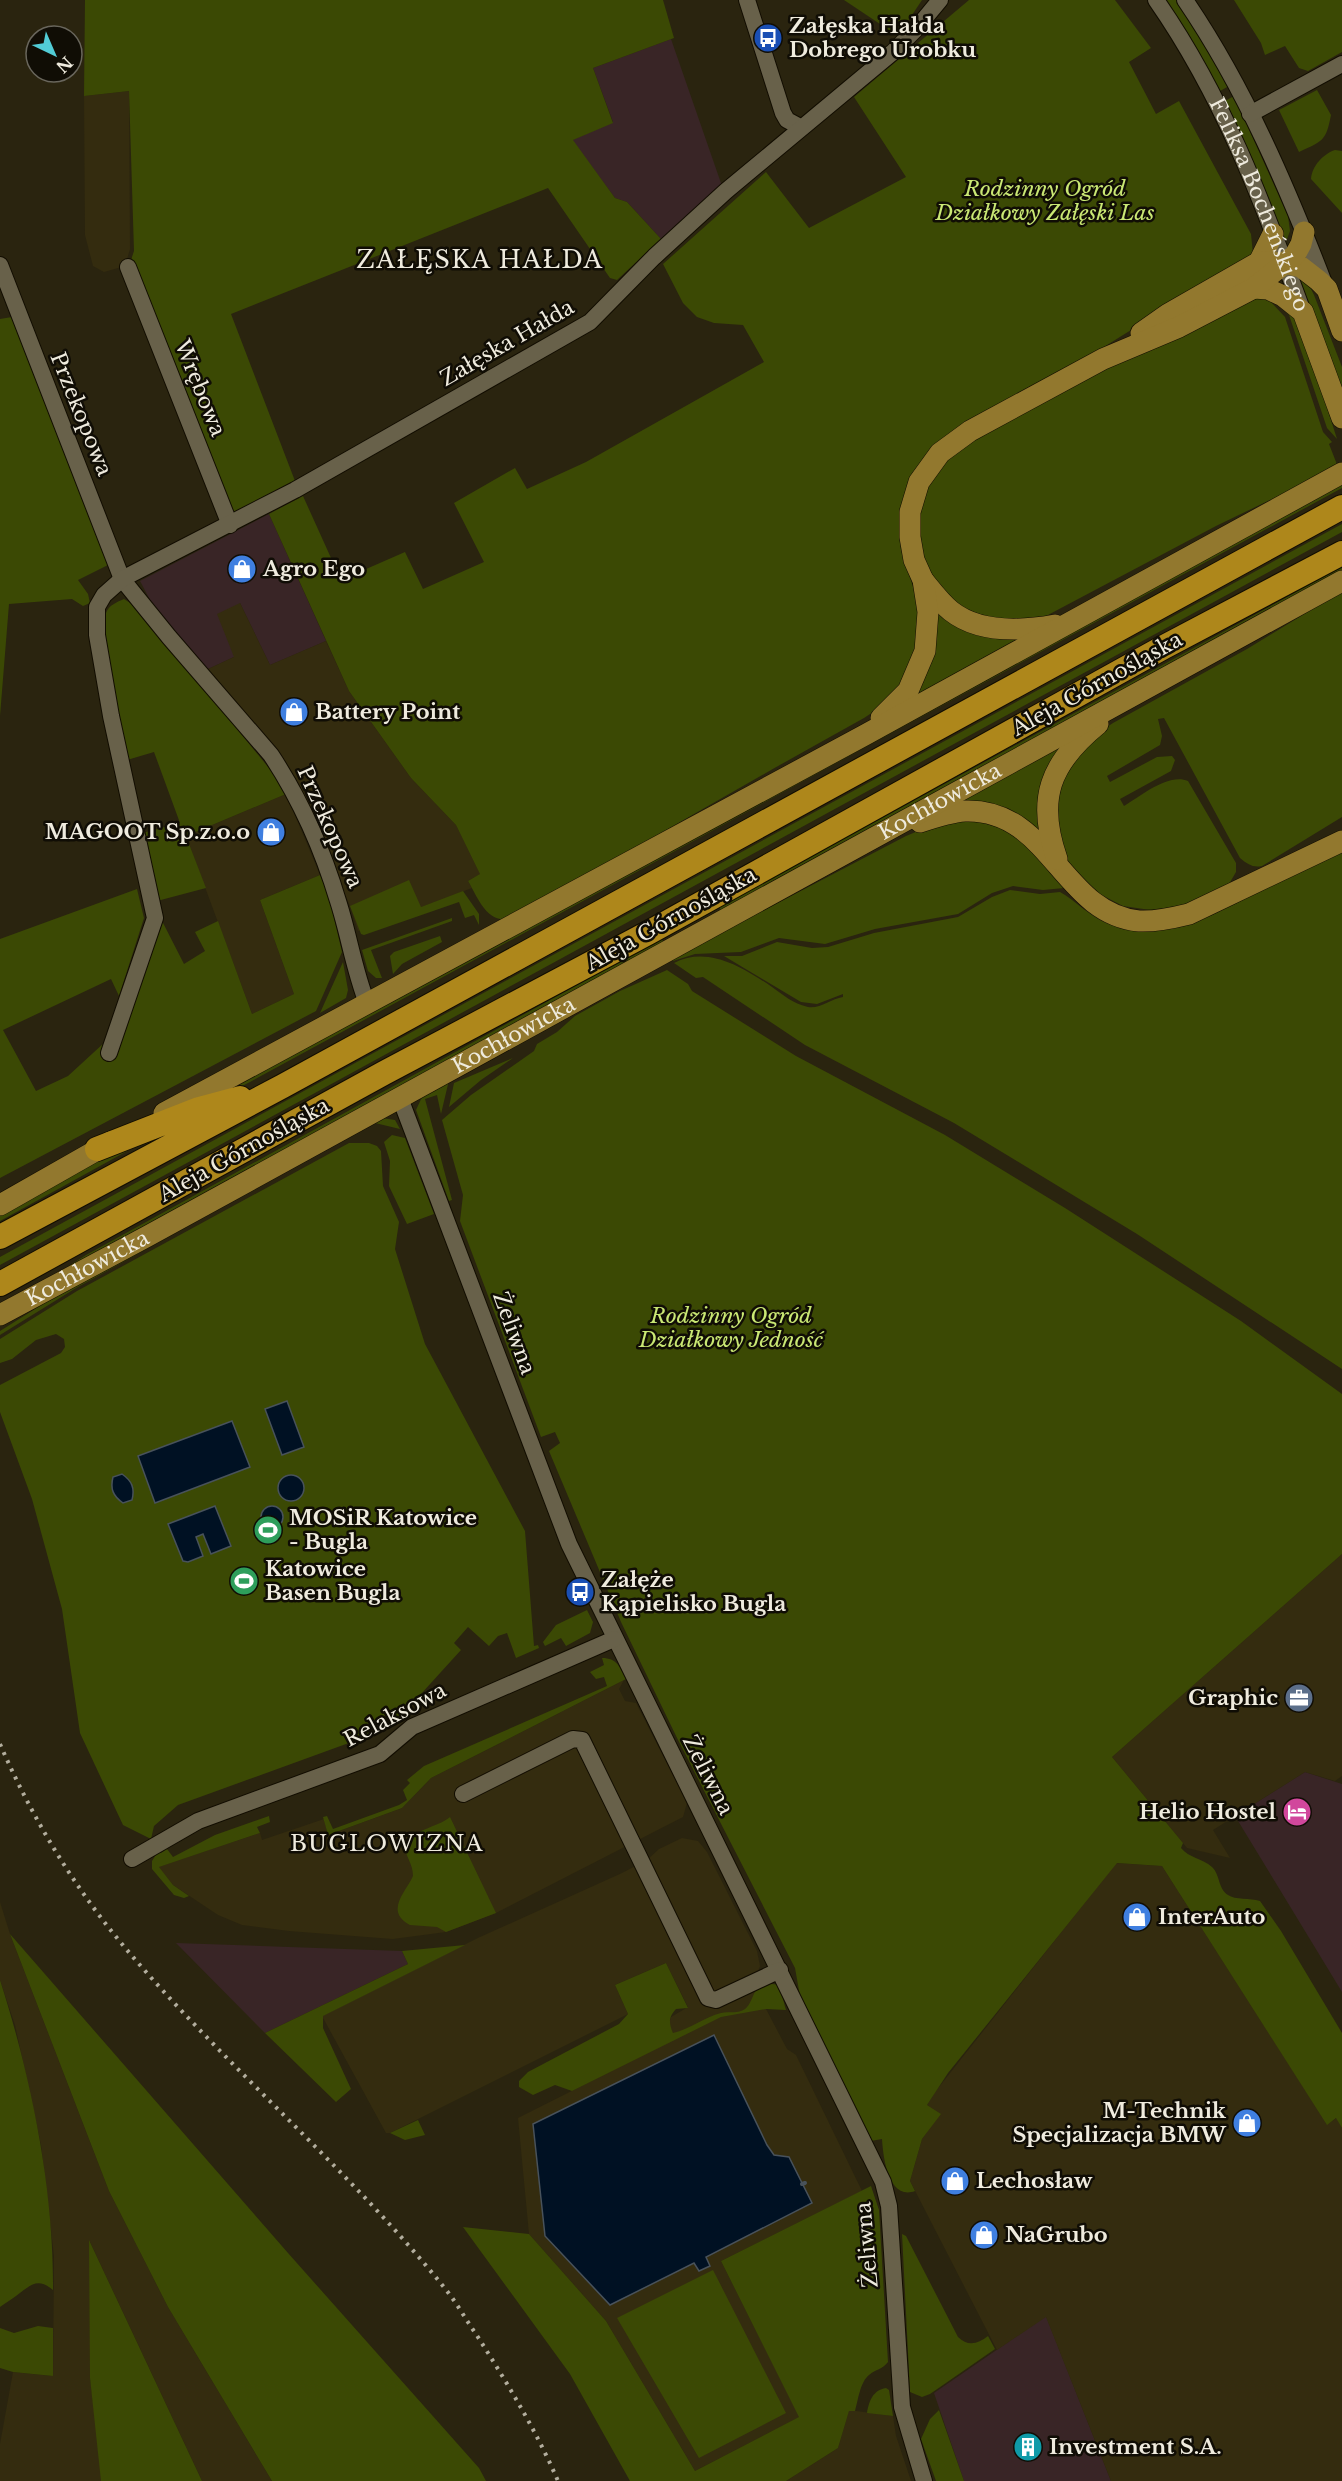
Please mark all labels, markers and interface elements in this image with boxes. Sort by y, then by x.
place label: Załęska Hałda Dobrego Urobku [789,13,976,63]
bus stop icon: Załęska Hałda Dobrego Urobku [752,22,784,54]
north arrow [24,24,84,84]
text: N [52,52,77,77]
street label: Feliksa Bocheńskiego [1203,93,1315,315]
park label: Rodzinny Ogród Działkowy Załęski Las [935,176,1154,226]
district label: ZAŁĘSKA HAŁDA [356,245,604,274]
street label: Załęska Hałda [435,294,579,392]
street label: Wrębowa [169,335,231,440]
street label: Przekopowa [44,348,118,480]
shop icon: Agro Ego [226,553,258,585]
place label: Agro Ego [262,556,365,582]
street label: Aleja Górnośląska [1006,626,1187,742]
shop icon: Battery Point [278,696,310,728]
place label: Battery Point [315,699,460,725]
street label: Kochłowicka [874,757,1006,846]
street label: Przekopowa [291,762,369,892]
shop icon: MAGOOT Sp.z.o.o [255,816,287,848]
place label: MAGOOT Sp.z.o.o [45,819,250,845]
street label: Aleja Górnośląska [580,861,761,977]
street label: Kochłowicka [448,991,580,1079]
street label: Aleja Górnośląska [153,1092,334,1208]
street label: Kochłowicka [21,1225,154,1312]
street label: Żeliwna [487,1288,541,1378]
park label: Rodzinny Ogród Działkowy Jedność [638,1303,825,1353]
place label: MOSiR Katowice - Bugla [289,1505,477,1555]
sports icon: MOSiR Katowice - Bugla [252,1514,284,1546]
place label: Katowice Basen Bugla [265,1556,401,1606]
sports icon: Katowice Basen Bugla [228,1565,260,1597]
place label: Załęże Kąpielisko Bugla [601,1567,786,1617]
bus stop icon: Załęże Kąpielisko Bugla [564,1576,596,1608]
street label: Relaksowa [339,1677,451,1753]
office icon: Graphic [1283,1682,1315,1714]
place label: Graphic [1188,1685,1278,1711]
street label: Żeliwna [677,1731,739,1820]
hotel icon: Helio Hostel [1281,1796,1313,1828]
place label: Helio Hostel [1139,1799,1277,1825]
district label: BUGLOWIZNA [290,1830,484,1857]
shop icon: InterAuto [1121,1901,1153,1933]
place label: InterAuto [1158,1904,1266,1930]
place label: M-Technik Specjalizacja BMW [1012,2098,1227,2148]
shop icon: M-Technik Specjalizacja BMW [1231,2107,1263,2139]
shop icon: Lechosław [939,2165,971,2197]
place label: Lechosław [976,2168,1093,2194]
street label: Żeliwna [850,2201,884,2289]
shop icon: NaGrubo [968,2219,1000,2251]
place label: NaGrubo [1005,2222,1108,2248]
building icon: Investment S.A. [1012,2431,1044,2463]
place label: Investment S.A. [1049,2434,1222,2460]

